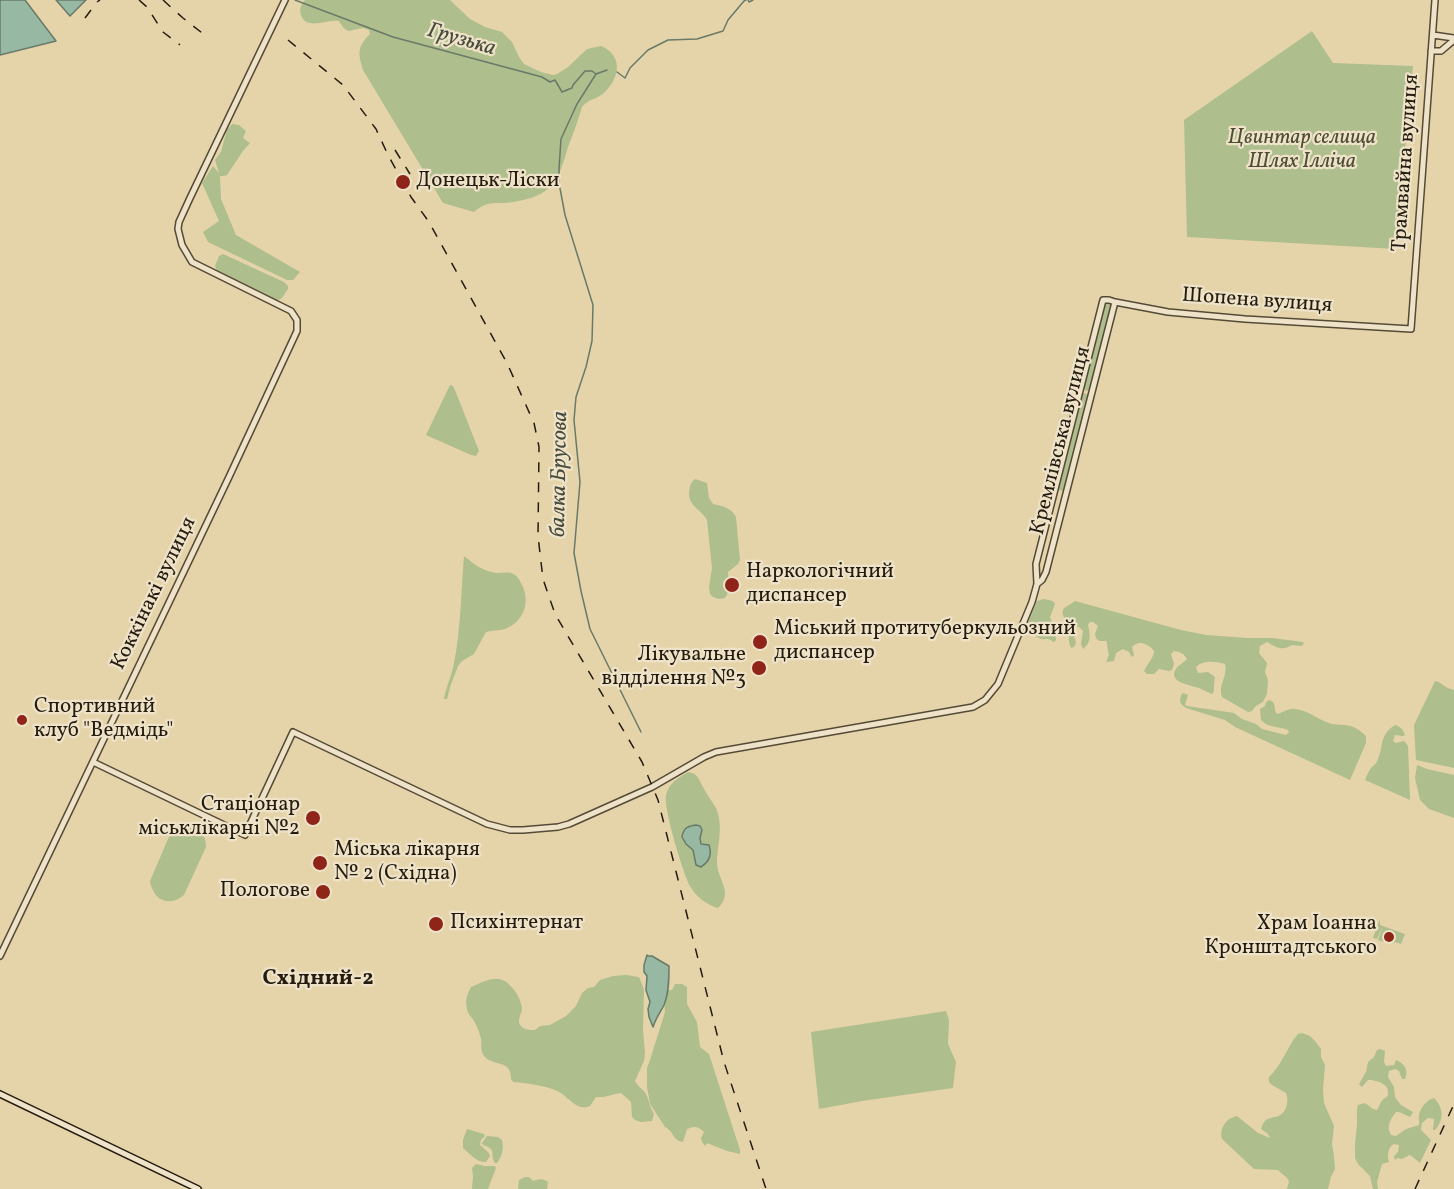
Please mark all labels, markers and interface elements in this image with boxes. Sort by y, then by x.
water label: Грузька [424,19,498,63]
street label: Трамвайна вулиця [1388,73,1426,253]
park label: Цвинтар селища Шлях Ілліча [1228,126,1376,176]
place label: Донецьк-Ліски [416,169,559,195]
marker: Донецьк-Ліски [394,173,412,191]
street label: Шопена вулиця [1181,284,1333,320]
street label: Кремлівська вулиця [1026,344,1098,538]
water label: балка Брусова [547,411,575,537]
street label: Коккінакі вулиця [107,513,203,675]
place label: Наркологічний диспансер [746,560,894,610]
marker: Наркологічний диспансер [723,576,741,594]
place label: Міський протитуберкульозний диспансер [774,617,1076,667]
marker: Міський протитуберкульозний диспансер [751,633,769,651]
place label: Лікувальне відділення №3 [602,643,746,693]
marker: Лікувальне відділення №3 [750,659,768,677]
place label: Спортивний клуб "Ведмідь" [34,695,173,745]
marker: Спортивний клуб "Ведмідь" [15,713,29,727]
place label: Стаціонар міськлікарні №2 [139,793,300,843]
marker: Стаціонар міськлікарні №2 [304,809,322,827]
place label: Міська лікарня № 2 (Східна) [334,838,480,888]
marker: Міська лікарня № 2 (Східна) [311,854,329,872]
place label: Пологове [220,879,310,905]
marker: Пологове [314,883,332,901]
place label: Психінтернат [450,911,583,937]
place label: Храм Іоанна Кронштадтського [1204,912,1377,962]
marker: Психінтернат [427,915,445,933]
marker: Храм Іоанна Кронштадтського [1382,930,1396,944]
district label: Східний-2 [262,967,374,993]

